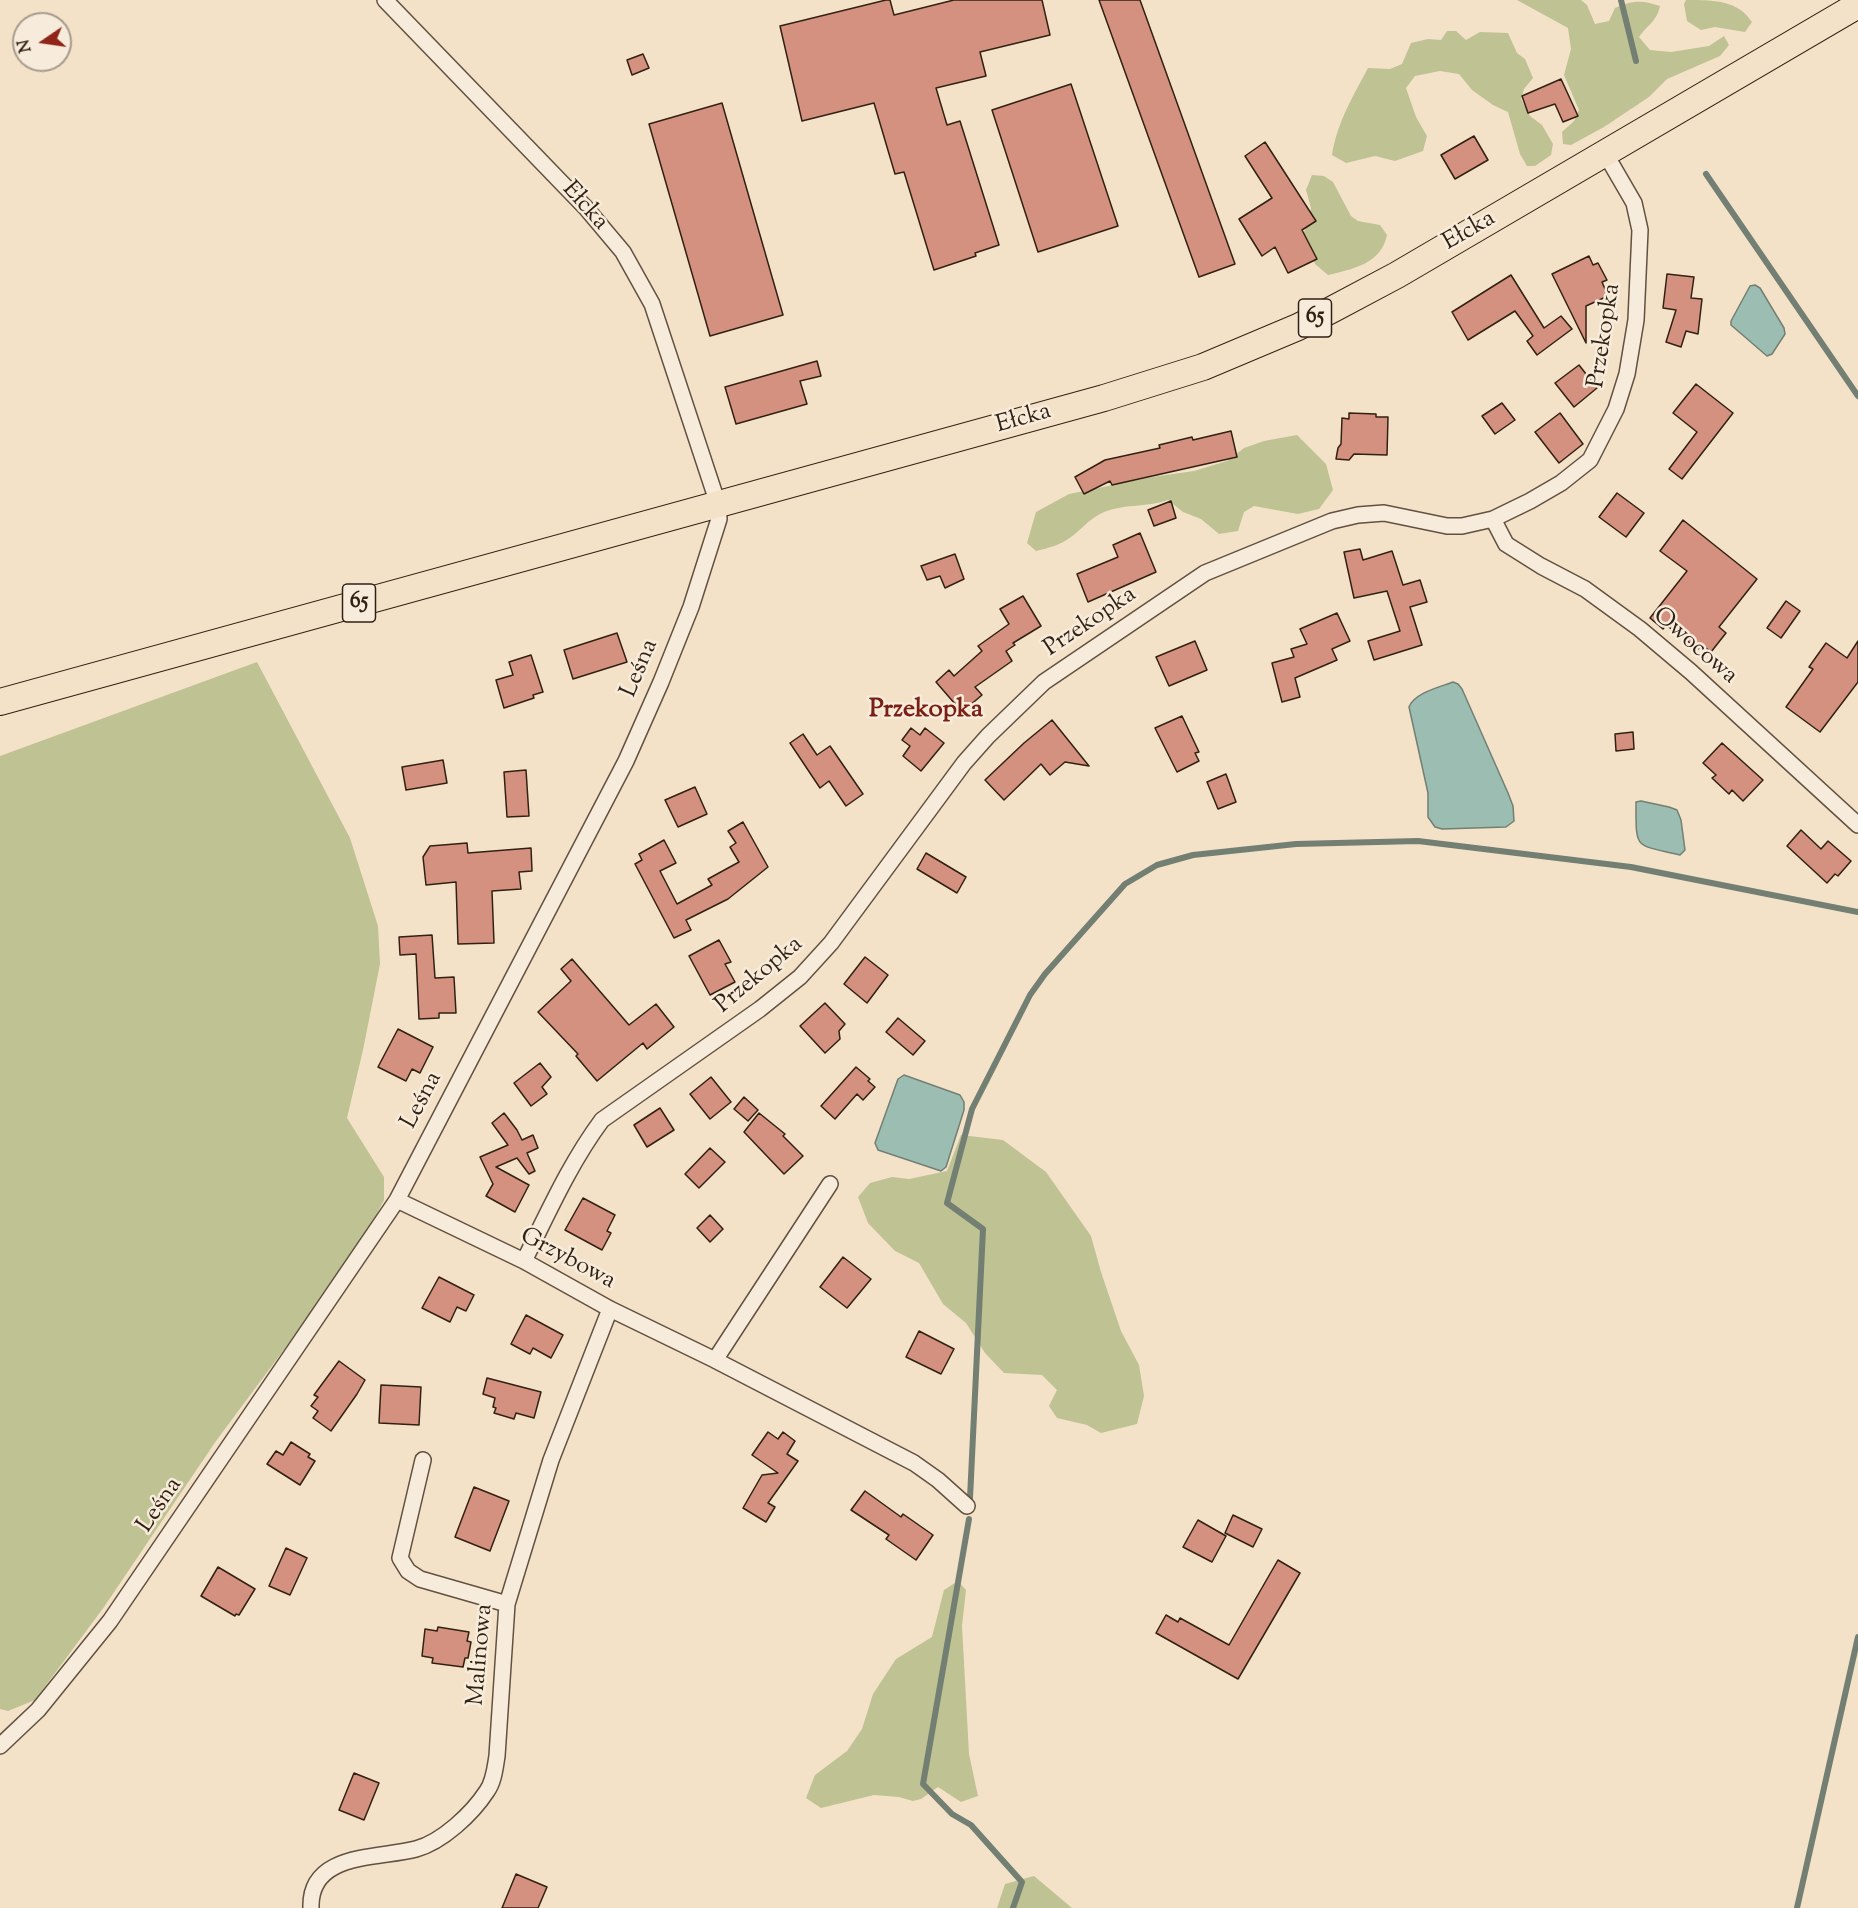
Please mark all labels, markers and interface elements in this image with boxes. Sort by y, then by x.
north arrow [12,12,72,72]
text: N [13,37,39,55]
street label: Ełcka [555,177,613,237]
street label: Ełcka [1439,206,1501,258]
street label: Przekopka [1584,282,1628,390]
road number: 65 [1298,299,1332,337]
street label: Ełcka [993,398,1055,442]
street label: Przekopka [1039,582,1143,664]
road number: 65 [342,584,376,622]
street label: Owocowa [1646,602,1742,692]
street label: Leśna [616,636,666,702]
district label: Przekopka [869,696,983,728]
street label: Przekopka [710,931,810,1021]
street label: Leśna [396,1068,450,1134]
street label: Grzybowa [514,1223,620,1297]
street label: Leśna [132,1473,190,1539]
street label: Malinowa [463,1603,501,1707]

